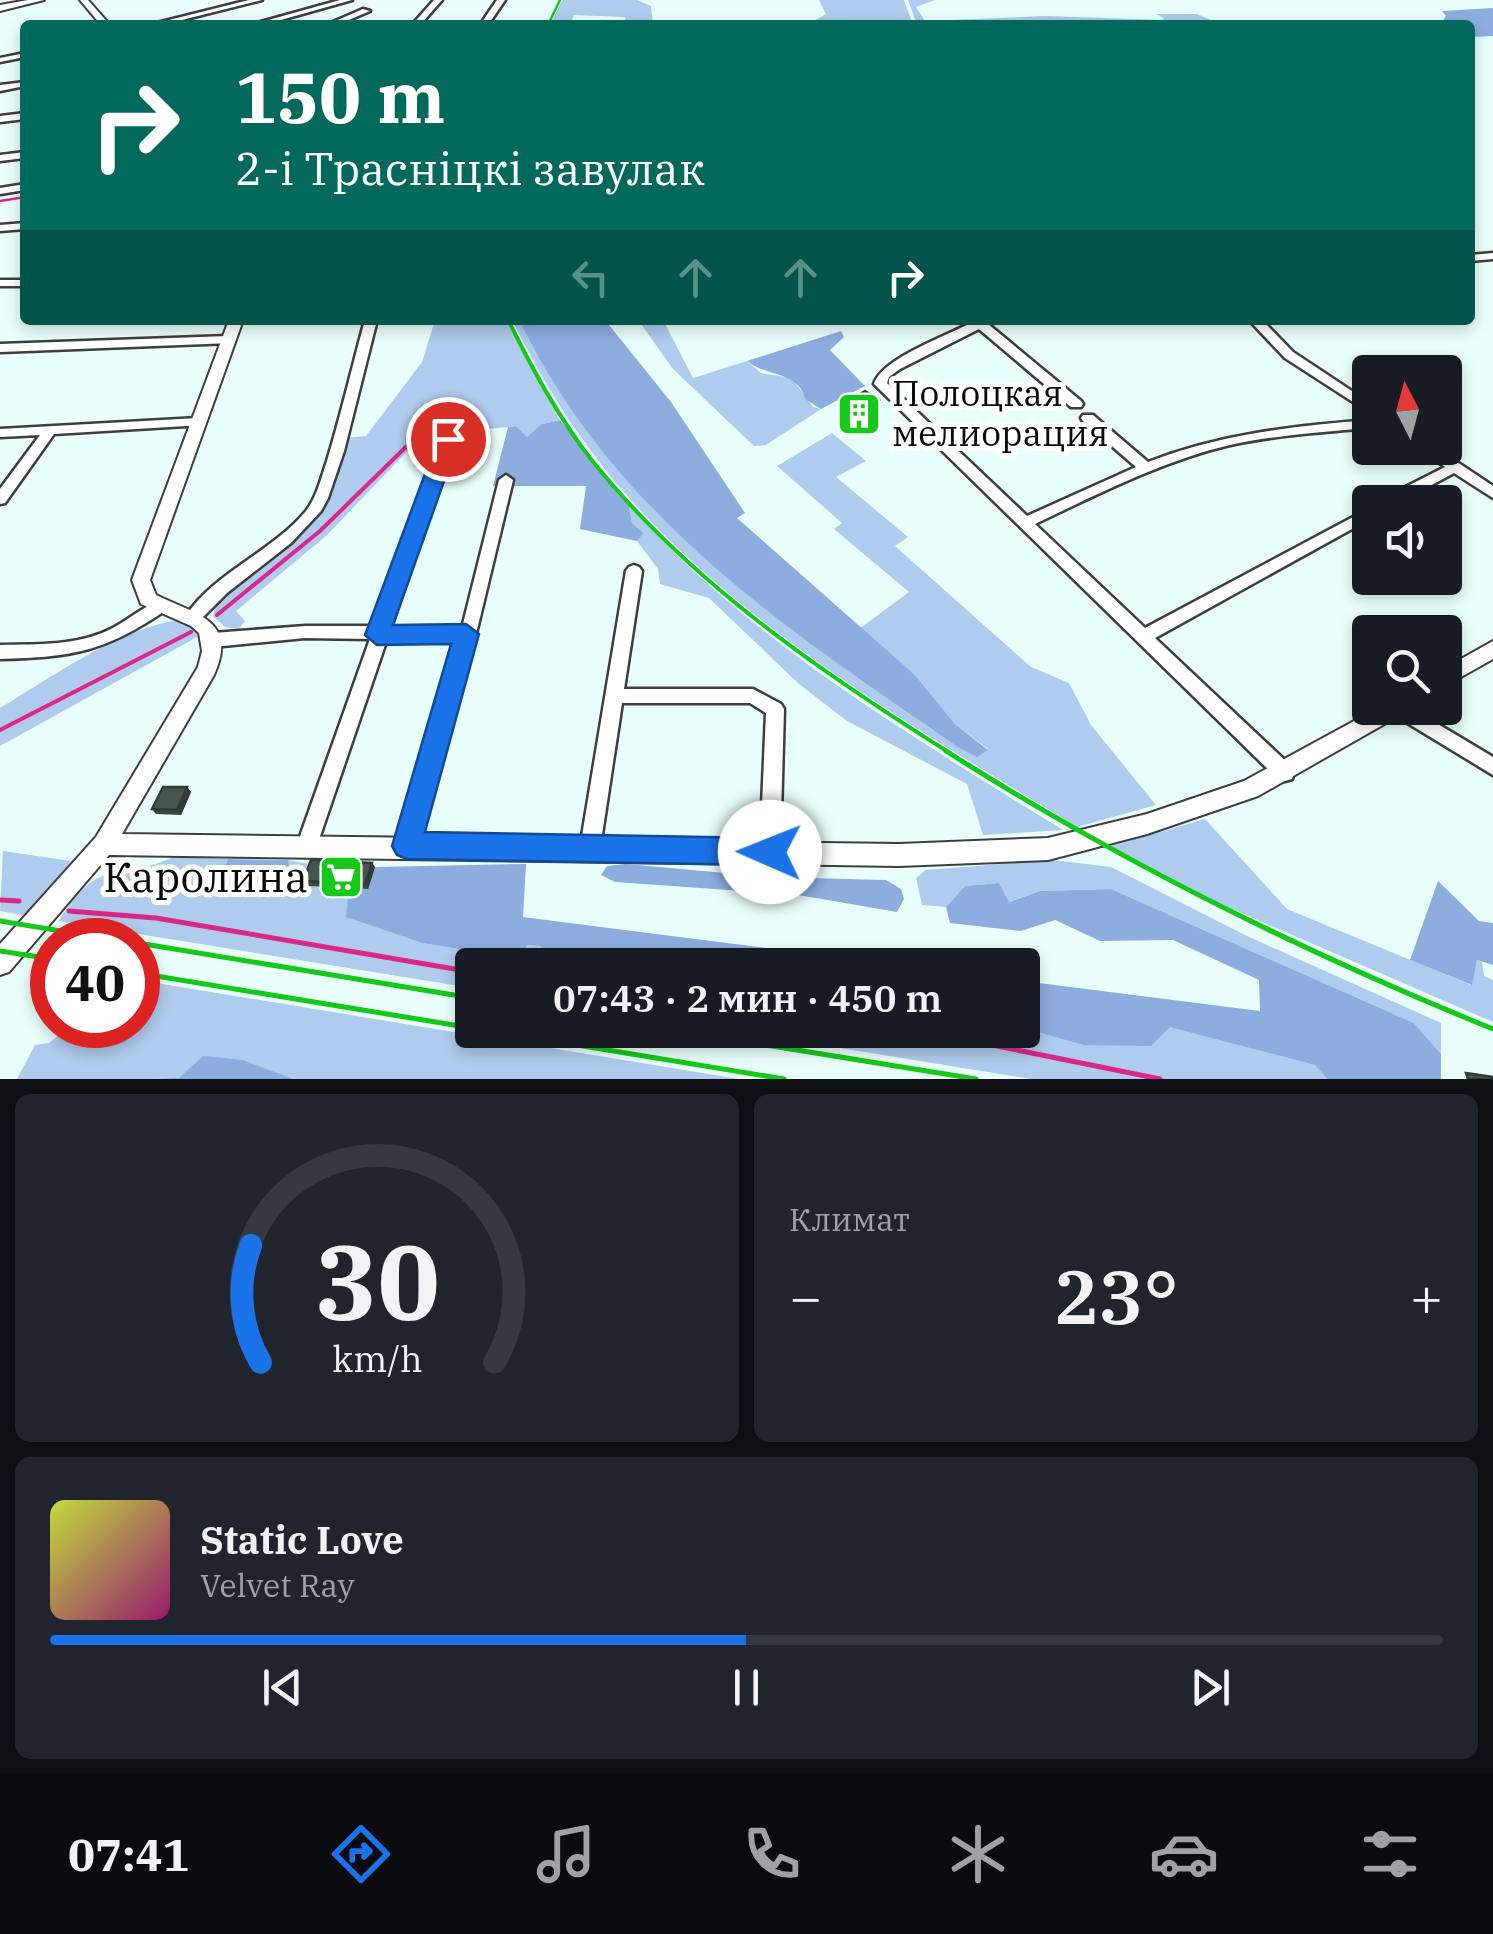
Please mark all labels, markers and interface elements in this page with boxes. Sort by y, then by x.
text: 150 m [235,51,445,142]
icon: right [70,60,200,190]
text: 2-і Трасніцкі завулак [235,139,705,197]
icon: left [563,250,618,305]
icon: ahead [668,250,723,305]
icon: ahead [773,250,828,305]
icon: right [878,250,933,305]
north arrow [1352,355,1462,465]
map controls [1352,355,1462,725]
place label: Полоцкая мелиорация [892,370,1109,456]
building icon: Полоцкая мелиорация [836,391,882,437]
pin [406,397,491,482]
icon: arrive [421,412,476,467]
button: sound [1352,485,1462,595]
button: search [1352,615,1462,725]
position arrow [718,800,822,904]
place label: Каролина [103,849,308,904]
supermarket icon: Каролина [318,854,364,900]
speed limit sign: 40 [30,918,160,1048]
text: 07:43 · 2 мин · 450 m [553,973,942,1022]
text: Климат [789,1198,910,1240]
text: 30 [315,1213,439,1349]
text: 23° [1053,1247,1179,1345]
text: − [789,1261,822,1332]
text: + [1410,1261,1443,1332]
text: km/h [332,1335,422,1382]
text: Static Love [200,1515,404,1564]
text: Velvet Ray [200,1564,355,1606]
icon: previous [255,1660,310,1715]
icon: pause [719,1660,774,1715]
icon: next [1183,1660,1238,1715]
icon: directions [326,1819,396,1889]
icon: music [531,1819,601,1889]
icon: phone [737,1819,807,1889]
icon: climate [943,1819,1013,1889]
icon: car [1149,1819,1219,1889]
icon: filters [1355,1819,1425,1889]
text: 07:41 [68,1825,190,1883]

